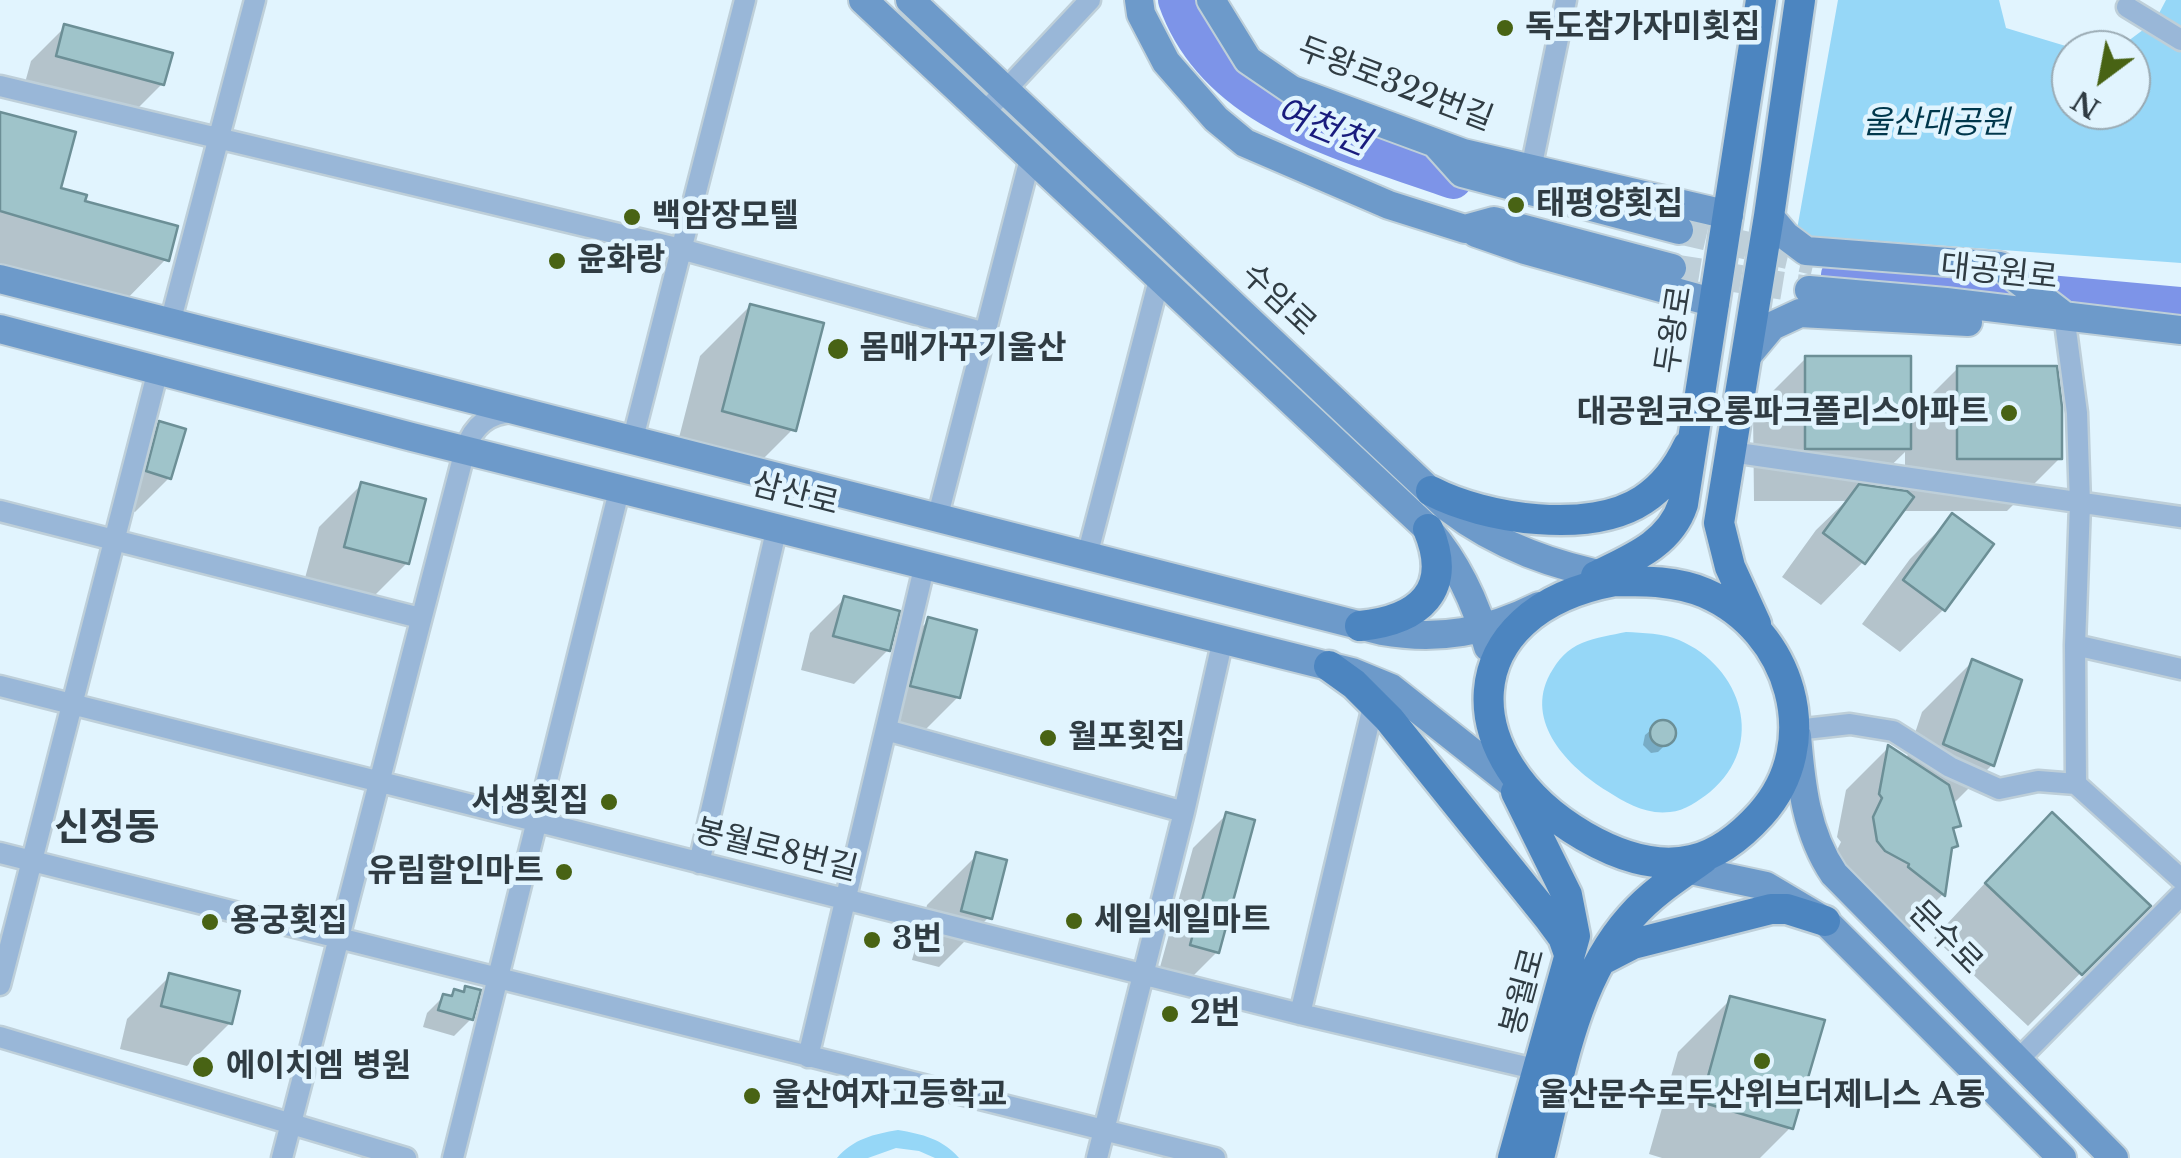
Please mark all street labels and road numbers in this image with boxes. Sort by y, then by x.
street label: 두왕로322번길 [1292,30,1498,140]
street label: 대공원로 [1938,248,2060,298]
street label: 수암로 [1233,256,1323,344]
street label: 두왕로 [1649,283,1701,377]
street label: 삼산로 [748,466,842,524]
street label: 봉월로8번길 [691,812,861,890]
street label: 문수로 [1900,893,1990,983]
street label: 봉월로 [1494,944,1554,1040]

